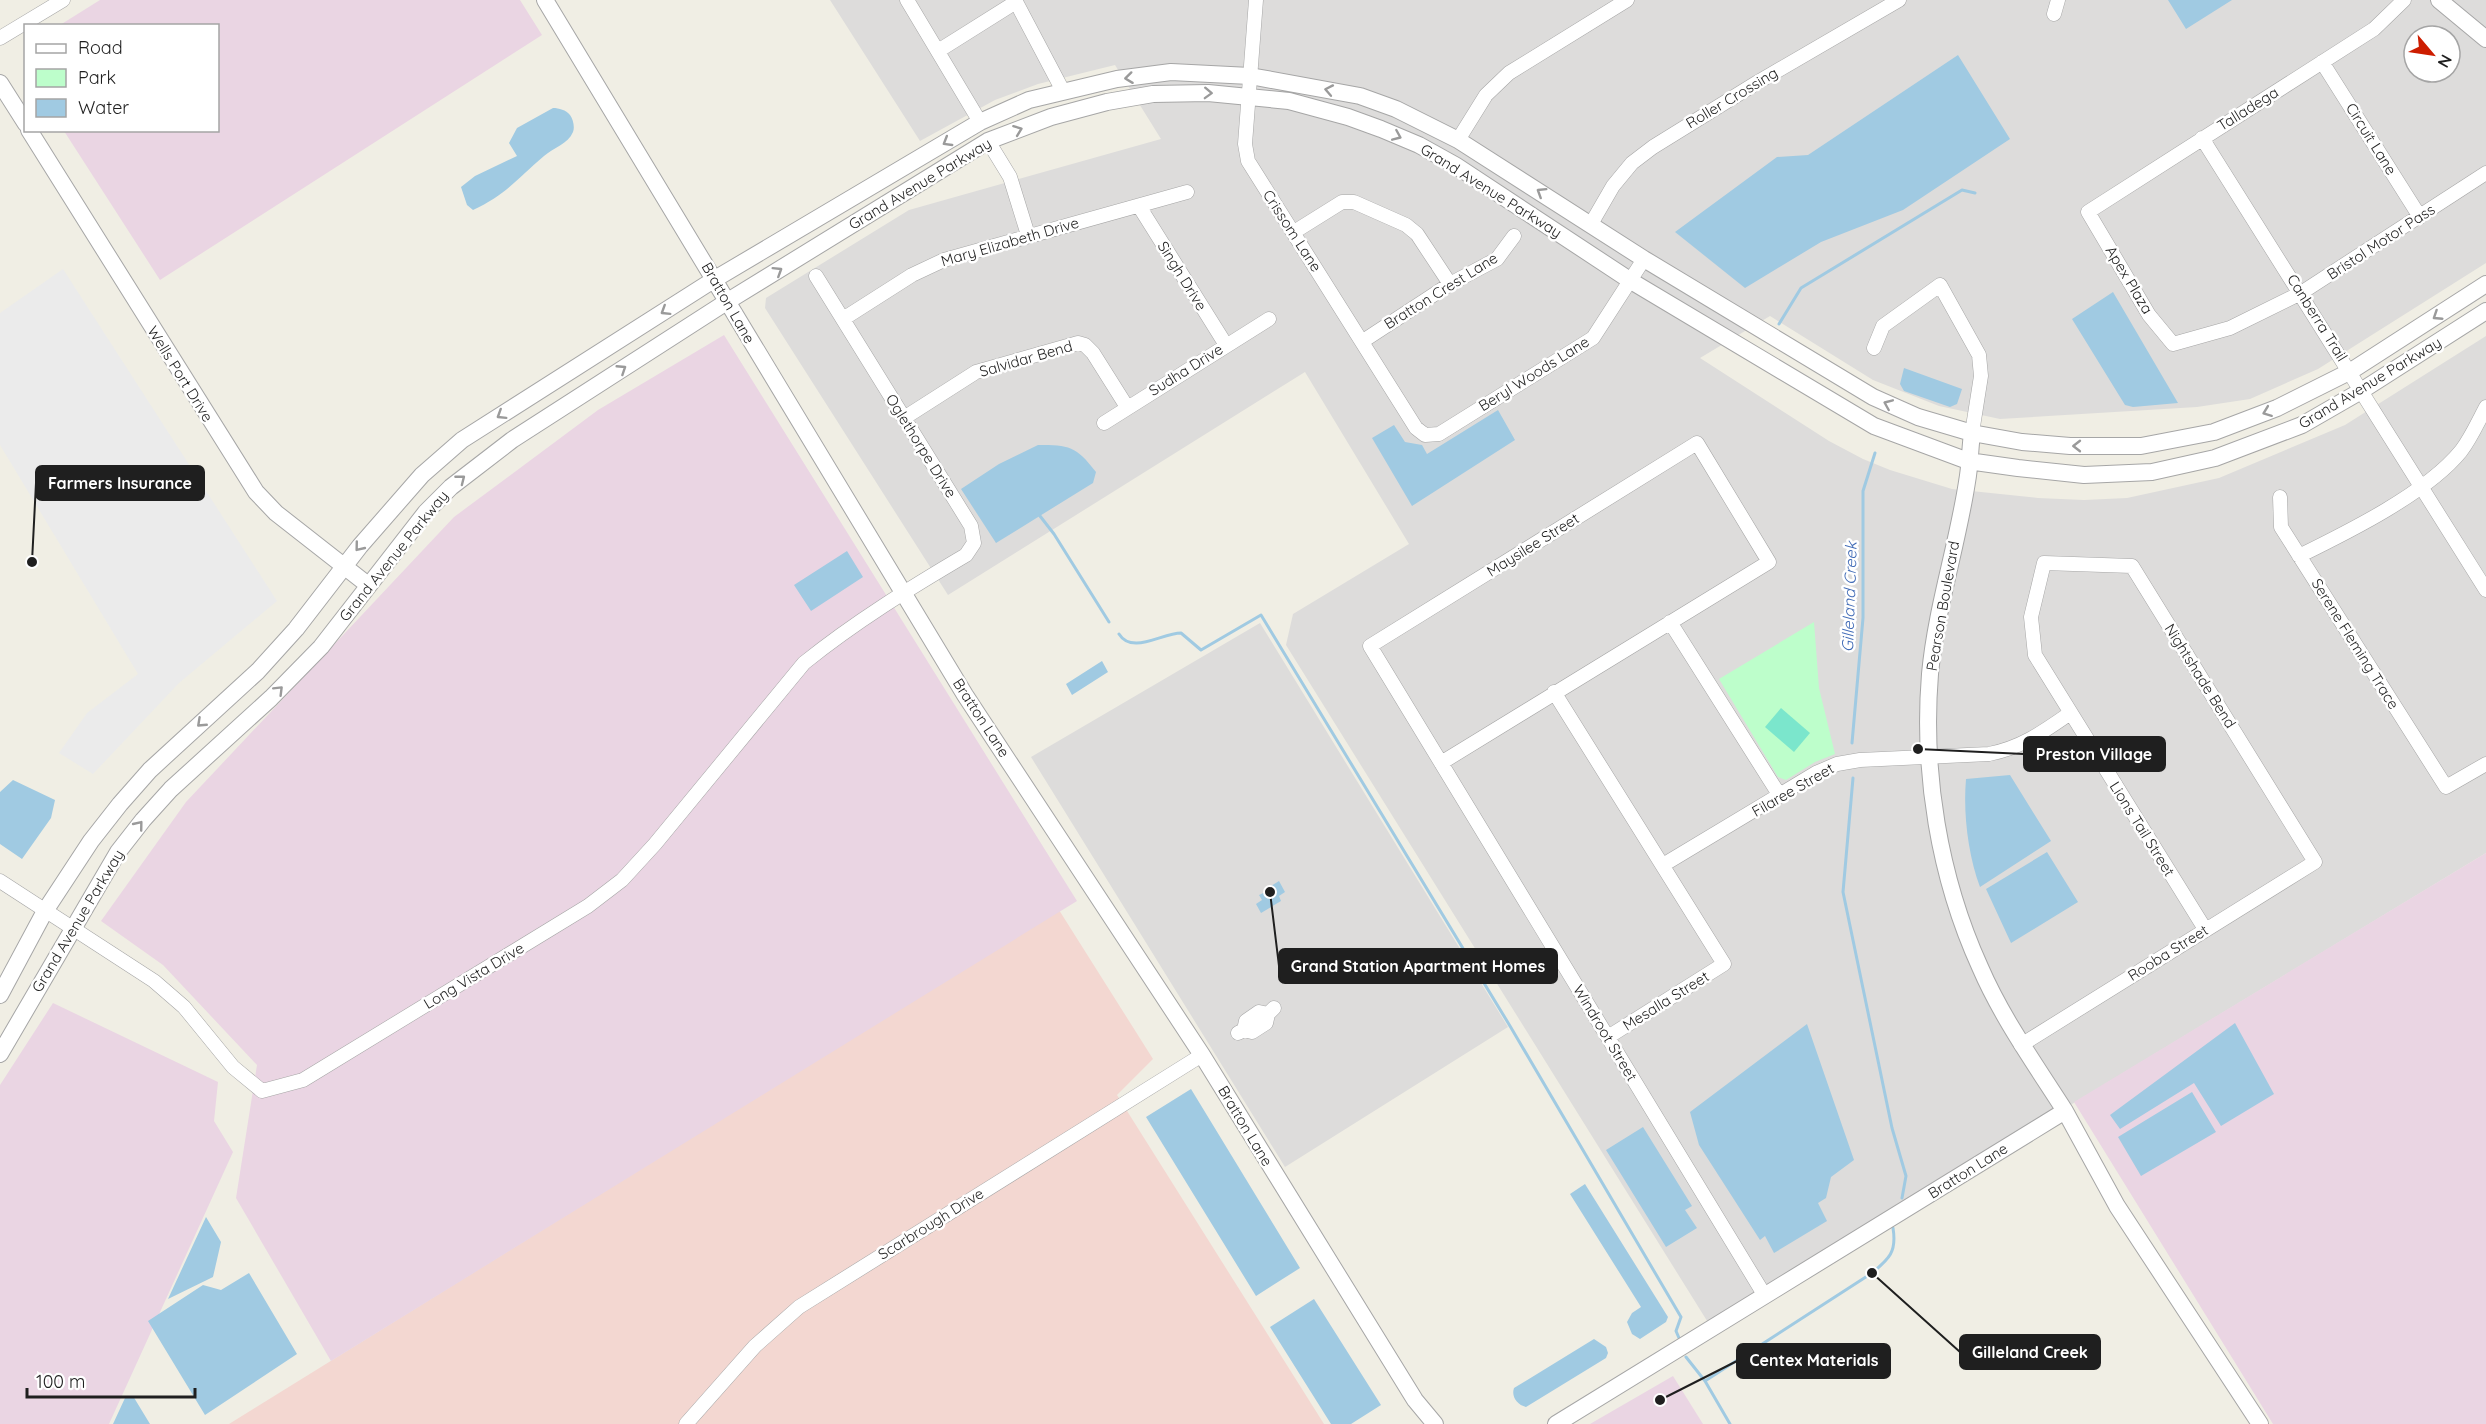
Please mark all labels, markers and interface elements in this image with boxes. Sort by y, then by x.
legend [24,24,219,132]
north arrow [2402,24,2462,84]
text: Road [78,36,123,59]
text: N [2434,51,2457,71]
street label: Roller Crossing [1682,63,1781,132]
text: Park [78,66,116,89]
one-way arrow [1125,71,1134,83]
street label: Talladega [2214,82,2282,135]
one-way arrow [1325,84,1335,97]
one-way arrow [1204,87,1213,100]
text: Water [78,96,129,119]
street label: Circuit Lane [2342,99,2401,178]
one-way arrow [1012,124,1023,137]
one-way arrow [1391,129,1402,141]
street label: Grand Avenue Parkway [845,133,995,234]
one-way arrow [943,134,953,146]
street label: Grand Avenue Parkway [1417,139,1565,242]
street label: Crissom Lane [1259,186,1326,275]
one-way arrow [1537,188,1547,200]
street label: Bristol Motor Pass [2323,200,2438,284]
street label: Mary Elizabeth Drive [939,213,1081,270]
street label: Singh Drive [1154,237,1211,314]
street label: Apex Plaza [2102,242,2157,317]
street label: Bratton Crest Lane [1380,248,1501,333]
street label: Bratton Lane [698,259,759,347]
one-way arrow [772,266,782,278]
street label: Canberra Trail [2283,271,2352,365]
one-way arrow [661,303,672,314]
one-way arrow [2433,309,2444,320]
street label: Wells Port Drive [143,322,218,425]
street label: Beryl Woods Lane [1475,332,1593,415]
street label: Grand Avenue Parkway [2295,332,2445,433]
street label: Salvidar Bend [977,336,1075,381]
street label: Sudha Drive [1145,339,1226,400]
one-way arrow [616,365,626,377]
street label: Oglethorpe Drive [882,390,961,501]
one-way arrow [1884,399,1895,411]
one-way arrow [2263,404,2273,417]
one-way arrow [497,408,508,419]
one-way arrow [2073,440,2082,452]
callout: Farmers Insurance [36,466,204,500]
text: Farmers Insurance [48,473,192,493]
one-way arrow [454,475,465,486]
street label: Grand Avenue Parkway [335,486,452,625]
street label: Maysilee Street [1483,509,1582,581]
street label: Pearson Boulevard [1922,539,1963,672]
one-way arrow [355,540,366,551]
water label: Gilleland Creek [1837,540,1861,653]
street label: Serene Fleming Trace [2308,575,2403,713]
street label: Nightshade Bend [2161,620,2240,732]
street label: Bratton Lane [949,675,1014,761]
one-way arrow [272,686,283,697]
one-way arrow [197,716,208,727]
callout: Preston Village [2024,737,2165,771]
text: Preston Village [2036,744,2152,764]
street label: Filaree Street [1748,758,1837,821]
street label: Lions Tail Street [2106,778,2179,880]
one-way arrow [132,821,143,832]
street label: Grand Avenue Parkway [27,846,128,996]
street label: Rooba Street [2124,920,2212,985]
street label: Long Vista Drive [420,938,527,1013]
callout: Grand Station Apartment Homes [1279,949,1557,983]
text: Grand Station Apartment Homes [1291,956,1545,976]
street label: Mesalla Street [1619,966,1712,1035]
street label: Windroot Street [1569,981,1642,1084]
street label: Bratton Lane [1214,1082,1277,1169]
street label: Bratton Lane [1924,1139,2011,1203]
street label: Scarbrough Drive [874,1183,987,1264]
callout: Gilleland Creek [1960,1335,2100,1369]
text: Gilleland Creek [1972,1342,2088,1362]
callout: Centex Materials [1737,1344,1890,1378]
text: Centex Materials [1749,1350,1879,1370]
scale bar [27,1361,195,1399]
text: 100 m [36,1370,85,1393]

